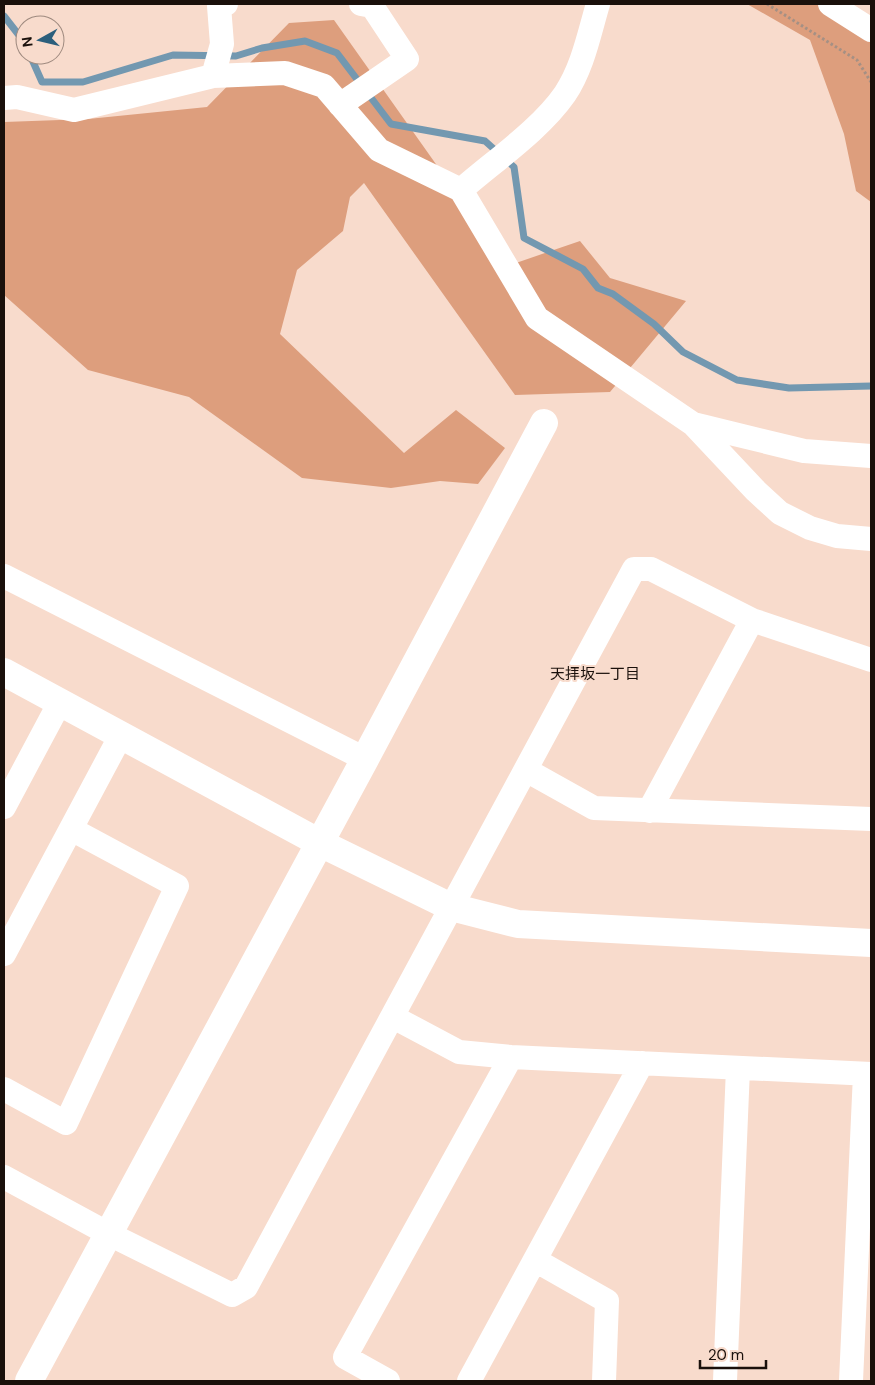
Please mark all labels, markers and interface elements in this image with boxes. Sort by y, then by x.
north arrow [15,15,65,65]
text: N [18,35,37,48]
district label: 天拝坂一丁目 [550,664,640,684]
scale bar [700,1338,766,1370]
text: 20 m [708,1345,744,1365]

